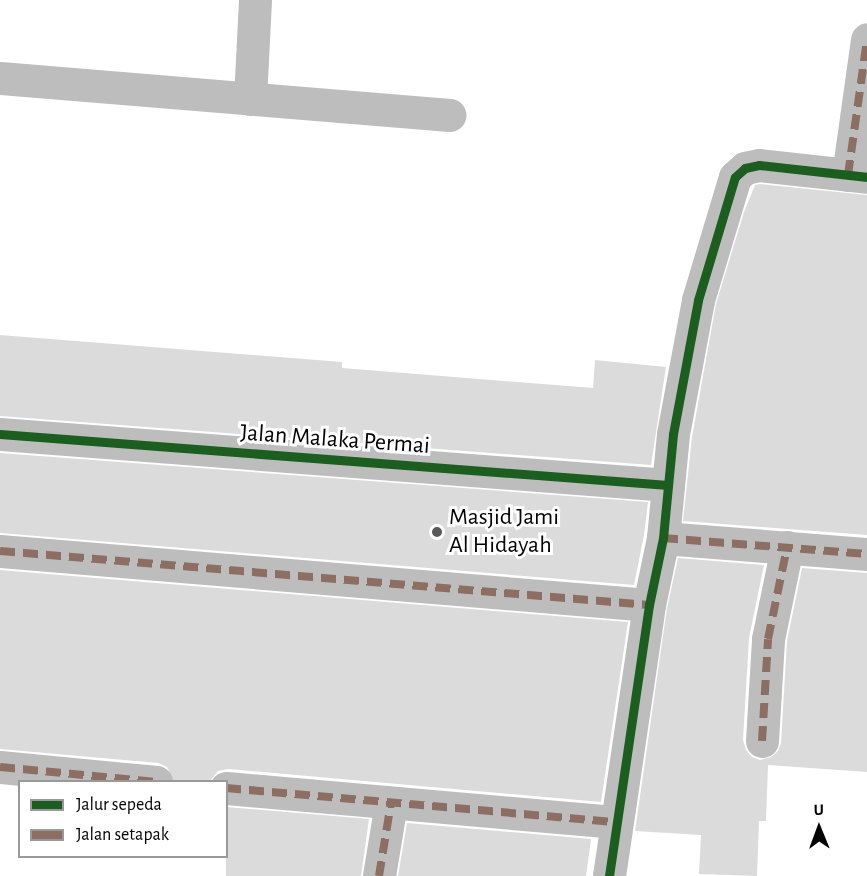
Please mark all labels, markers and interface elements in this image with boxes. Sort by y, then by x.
street label: Jalan Malaka Permai [239,419,431,461]
place label: Masjid Jami Al Hidayah [449,504,559,560]
marker: Masjid Jami Al Hidayah [430,525,444,539]
legend [18,780,228,858]
text: Jalur sepeda [76,796,162,814]
north arrow [789,798,849,858]
text: U [813,802,824,818]
text: Jalan setapak [76,826,169,844]

